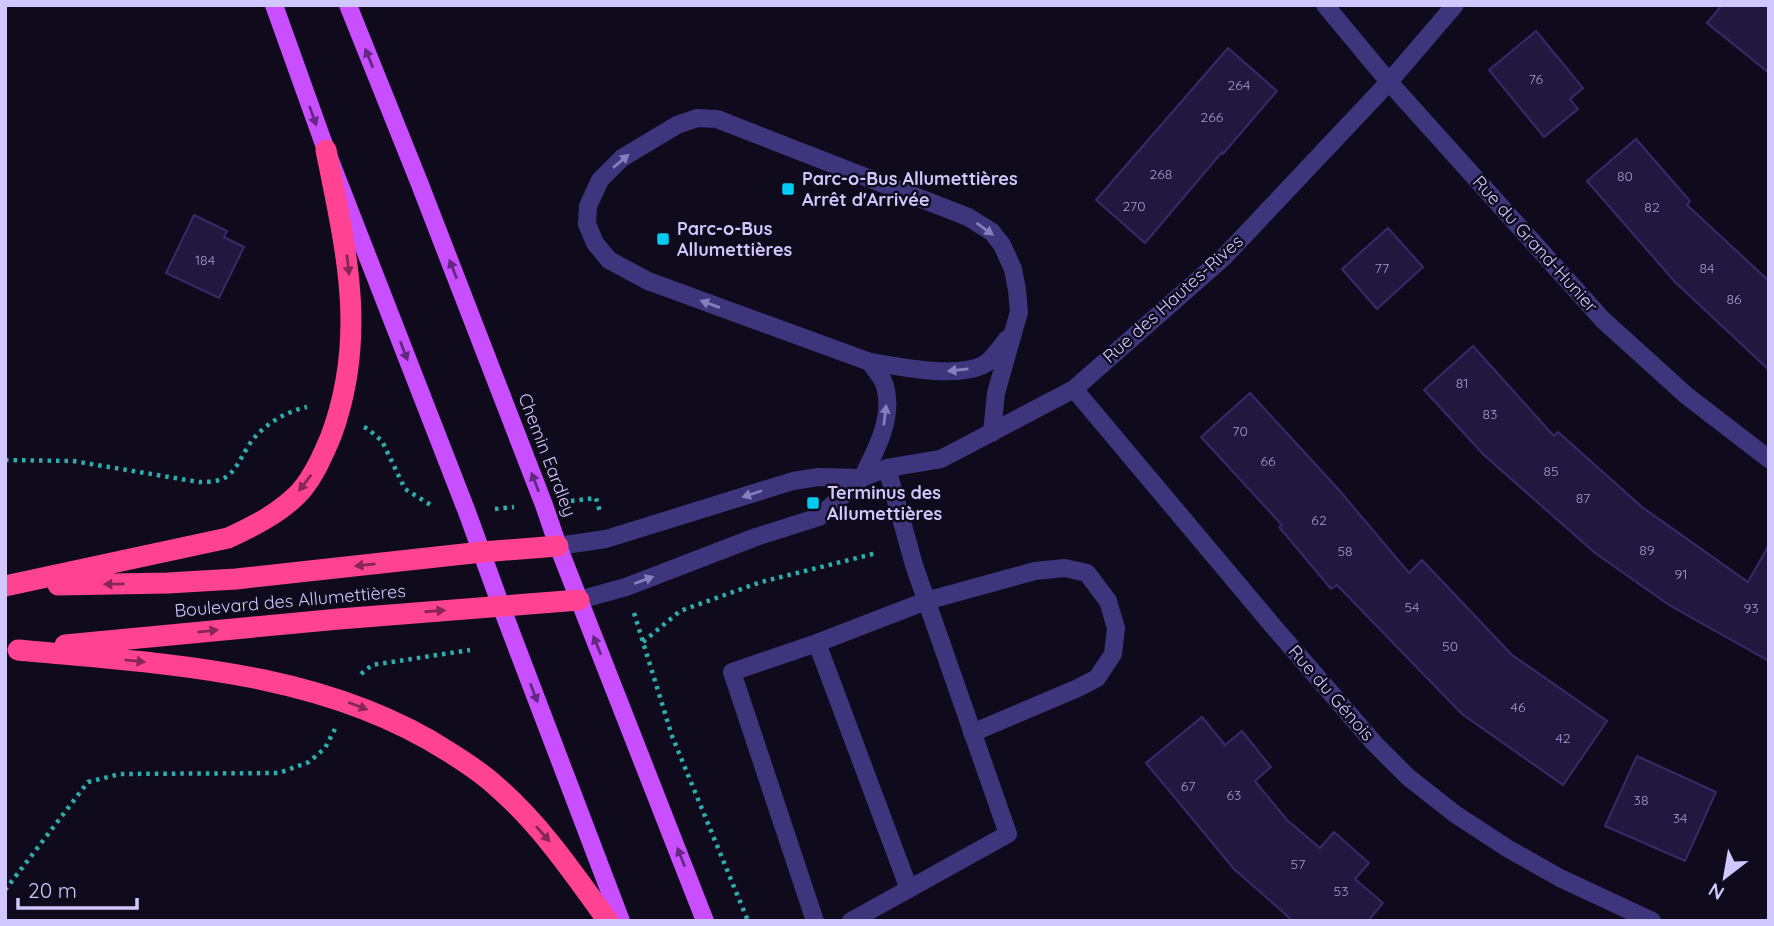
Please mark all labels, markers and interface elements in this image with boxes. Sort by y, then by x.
one-way arrow [364,47,375,68]
house number: 76 [1529,70,1544,88]
house number: 264 [1228,76,1250,94]
one-way arrow [308,105,319,126]
house number: 266 [1201,108,1224,126]
one-way arrow [612,154,629,169]
house number: 268 [1150,165,1172,183]
place label: Parc-o-Bus Allumettières Arrêt d'Arrivée [802,167,1018,211]
house number: 80 [1617,167,1633,185]
street label: Rue du Grand-Hunier [1468,170,1603,317]
marker: Parc-o-Bus Allumettières Arrêt d'Arrivée [780,181,796,197]
house number: 270 [1122,197,1146,215]
house number: 82 [1644,198,1660,216]
place label: Parc-o-Bus Allumettières [677,217,793,261]
one-way arrow [976,222,994,236]
street label: Rue des Hautes-Rives [1098,229,1248,368]
marker: Parc-o-Bus Allumettières [655,231,671,247]
house number: 184 [195,251,215,269]
one-way arrow [342,255,353,277]
one-way arrow [448,259,459,280]
house number: 77 [1375,259,1389,277]
house number: 84 [1700,259,1714,277]
house number: 86 [1726,290,1742,308]
one-way arrow [700,298,721,309]
one-way arrow [399,340,410,361]
one-way arrow [947,364,969,375]
house number: 81 [1456,374,1468,392]
street label: Chemin Eardley [513,390,582,520]
one-way arrow [880,404,891,426]
house number: 83 [1483,405,1497,423]
house number: 70 [1232,422,1248,440]
house number: 66 [1260,452,1276,470]
house number: 85 [1543,462,1559,480]
one-way arrow [530,471,541,492]
one-way arrow [298,474,312,493]
place label: Terminus des Allumettières [827,481,943,525]
one-way arrow [742,489,763,500]
house number: 87 [1576,489,1590,507]
marker: Terminus des Allumettières [805,495,821,511]
house number: 62 [1311,511,1327,529]
house number: 89 [1639,541,1655,559]
house number: 58 [1337,542,1353,560]
one-way arrow [354,560,376,571]
house number: 91 [1674,565,1688,583]
one-way arrow [634,574,655,585]
one-way arrow [103,578,125,589]
street label: Boulevard des Allumettières [173,579,407,622]
house number: 54 [1404,598,1420,616]
house number: 93 [1743,599,1759,617]
one-way arrow [424,605,446,616]
one-way arrow [197,626,219,637]
one-way arrow [592,635,603,656]
house number: 50 [1442,637,1458,655]
street label: Rue du Génois [1283,640,1379,745]
one-way arrow [124,656,146,667]
one-way arrow [528,682,539,703]
house number: 46 [1511,698,1526,716]
one-way arrow [347,701,368,712]
house number: 42 [1555,729,1571,747]
house number: 67 [1181,777,1195,795]
house number: 63 [1227,786,1241,804]
house number: 38 [1634,791,1648,809]
house number: 34 [1673,809,1687,827]
one-way arrow [534,825,550,842]
north arrow [1690,842,1760,912]
one-way arrow [675,847,686,868]
house number: 57 [1291,855,1305,873]
scale bar [18,866,136,910]
text: 20 m [28,877,77,903]
text: N [1704,878,1728,905]
house number: 53 [1334,882,1348,900]

